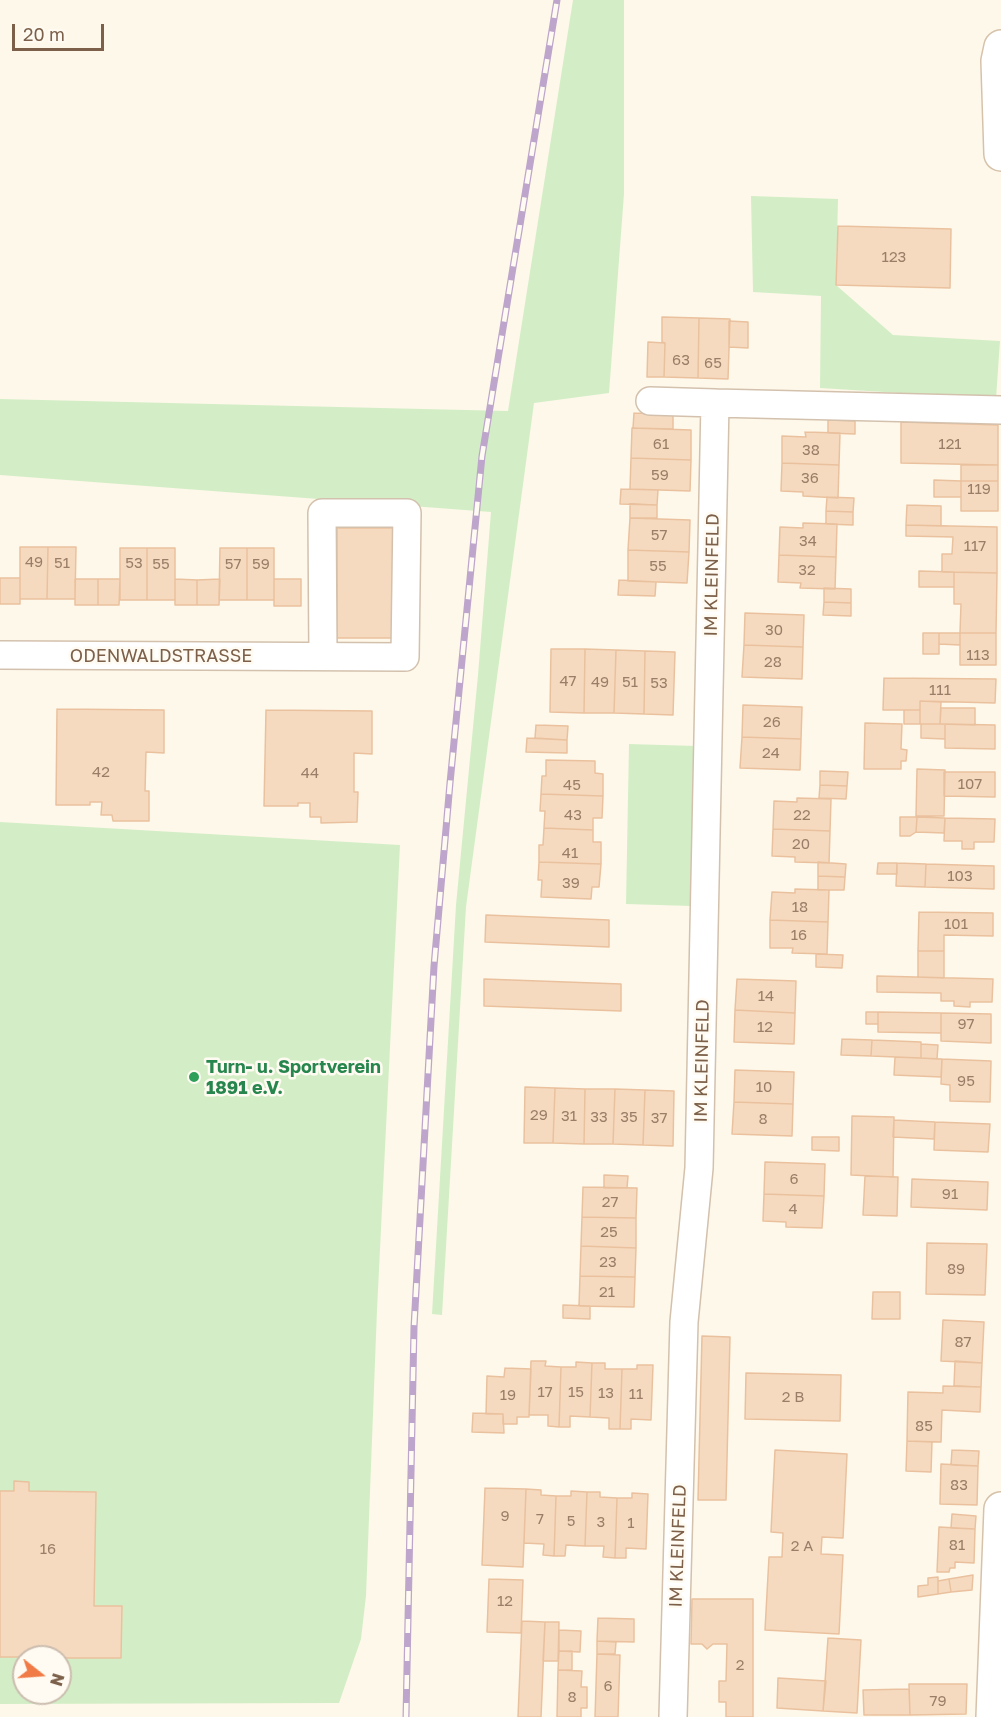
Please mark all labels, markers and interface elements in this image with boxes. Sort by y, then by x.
scale bar [15,12,106,50]
text: 20 m [23,23,65,45]
house number: 123 [882,248,906,266]
house number: 63 [672,351,690,369]
house number: 65 [704,354,722,372]
house number: 61 [653,435,669,453]
house number: 121 [938,435,962,453]
house number: 38 [802,441,820,459]
house number: 59 [651,466,669,484]
house number: 36 [801,469,819,487]
house number: 119 [967,480,991,498]
street label: IM KLEINFELD [700,513,724,637]
house number: 57 [651,526,667,544]
house number: 34 [799,532,817,550]
house number: 117 [964,537,986,555]
house number: 49 [25,553,43,571]
house number: 51 [54,554,70,572]
house number: 53 [125,554,143,572]
house number: 55 [152,555,170,573]
house number: 57 [225,555,241,573]
house number: 59 [252,555,270,573]
house number: 55 [649,557,667,575]
house number: 32 [798,561,816,579]
house number: 30 [765,621,783,639]
street label: ODENWALDSTRASSE [70,645,252,667]
house number: 113 [966,646,990,664]
house number: 28 [764,653,782,671]
house number: 47 [559,672,577,690]
house number: 49 [591,673,609,691]
house number: 51 [622,673,638,691]
house number: 53 [650,674,668,692]
house number: 111 [929,681,951,699]
house number: 26 [763,713,781,731]
house number: 24 [762,744,780,762]
house number: 42 [92,763,110,781]
house number: 44 [301,764,319,782]
house number: 107 [958,775,982,793]
house number: 45 [563,776,581,794]
house number: 43 [564,806,582,824]
house number: 22 [793,806,811,824]
house number: 20 [792,835,810,853]
house number: 41 [562,844,578,862]
house number: 103 [947,867,973,885]
house number: 39 [562,874,580,892]
house number: 18 [792,898,808,916]
house number: 101 [944,915,968,933]
house number: 16 [791,926,807,944]
house number: 14 [758,987,774,1005]
street label: IM KLEINFELD [690,999,714,1123]
house number: 97 [957,1015,975,1033]
house number: 12 [757,1018,773,1036]
place label: Turn- u. Sportverein 1891 e.V. [206,1056,381,1098]
marker: Turn- u. Sportverein 1891 e.V. [187,1070,201,1084]
house number: 95 [957,1072,975,1090]
house number: 10 [756,1078,772,1096]
house number: 29 [530,1106,548,1124]
house number: 31 [561,1107,577,1125]
house number: 33 [590,1108,608,1126]
house number: 35 [620,1108,638,1126]
house number: 37 [651,1109,667,1127]
house number: 8 [758,1110,768,1128]
house number: 6 [789,1170,799,1188]
house number: 91 [942,1185,958,1203]
house number: 27 [602,1193,618,1211]
house number: 4 [788,1200,798,1218]
house number: 25 [600,1223,618,1241]
house number: 23 [599,1253,617,1271]
house number: 89 [947,1260,965,1278]
house number: 21 [599,1283,615,1301]
house number: 87 [954,1333,972,1351]
house number: 17 [537,1383,553,1401]
house number: 15 [568,1383,584,1401]
house number: 13 [598,1384,614,1402]
house number: 11 [629,1385,643,1403]
house number: 19 [500,1386,516,1404]
house number: 2 B [782,1388,804,1406]
house number: 85 [915,1417,933,1435]
house number: 83 [950,1476,968,1494]
street label: IM KLEINFELD [665,1484,691,1608]
house number: 9 [500,1507,510,1525]
house number: 7 [536,1510,544,1528]
house number: 5 [567,1512,575,1530]
house number: 3 [597,1513,605,1531]
house number: 1 [627,1514,635,1532]
house number: 81 [949,1536,965,1554]
house number: 2 A [791,1537,813,1555]
house number: 16 [40,1540,56,1558]
house number: 12 [497,1592,513,1610]
north arrow [12,1645,72,1705]
house number: 2 [736,1656,744,1674]
text: N [46,1671,69,1688]
house number: 6 [603,1677,613,1695]
house number: 8 [567,1688,577,1706]
house number: 79 [929,1692,947,1710]

